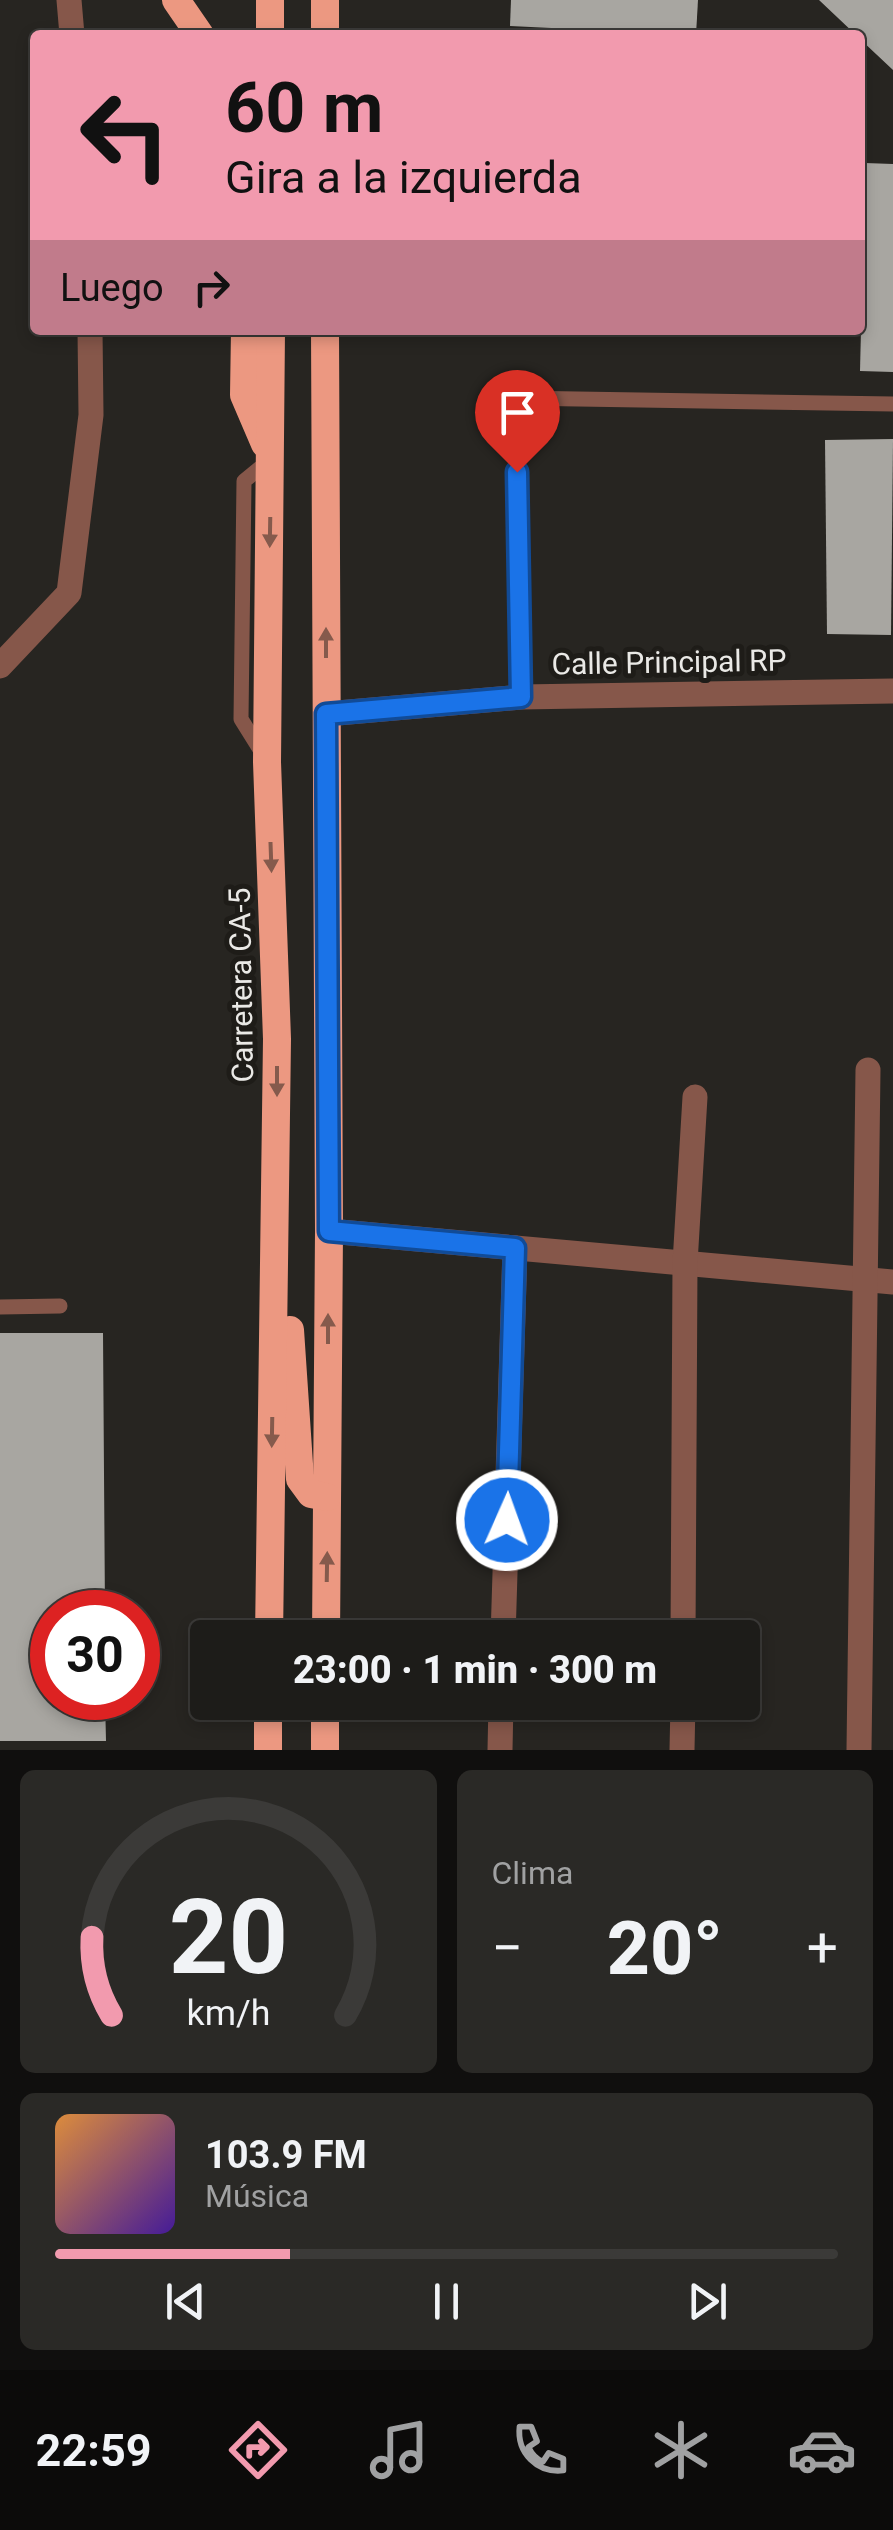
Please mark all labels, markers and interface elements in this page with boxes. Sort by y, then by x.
text: 60 m [225,67,383,149]
icon: left [60,70,190,200]
text: Gira a la izquierda [225,151,582,204]
icon: right [184,260,239,315]
text: Luego [60,266,164,310]
pin [475,370,560,473]
icon: arrive [490,385,545,440]
one-way arrow [262,517,278,549]
one-way arrow [318,627,334,659]
street label: Calle Principal RP [551,642,787,682]
one-way arrow [263,842,279,874]
street label: Carretera CA-5 [222,887,260,1083]
one-way arrow [269,1066,285,1098]
one-way arrow [320,1313,336,1345]
one-way arrow [264,1416,280,1448]
position arrow [455,1468,559,1572]
one-way arrow [319,1551,335,1583]
speed limit sign: 30 [30,1590,160,1720]
text: 23:00 · 1 min · 300 m [293,1648,657,1692]
text: Clima [492,1854,573,1892]
text: 20 [169,1877,288,1998]
text: 20° [607,1904,723,1992]
text: − [492,1916,523,1980]
text: + [807,1916,838,1980]
text: km/h [186,1992,270,2034]
text: 103.9 FM [205,2133,367,2177]
text: Música [205,2177,309,2215]
icon: previous [158,2274,213,2329]
icon: pause [419,2274,474,2329]
icon: next [680,2274,735,2329]
icon: directions [223,2415,293,2485]
icon: music [364,2415,434,2485]
icon: phone [505,2415,575,2485]
icon: climate [646,2415,716,2485]
icon: car [787,2415,857,2485]
text: 22:59 [36,2424,152,2477]

